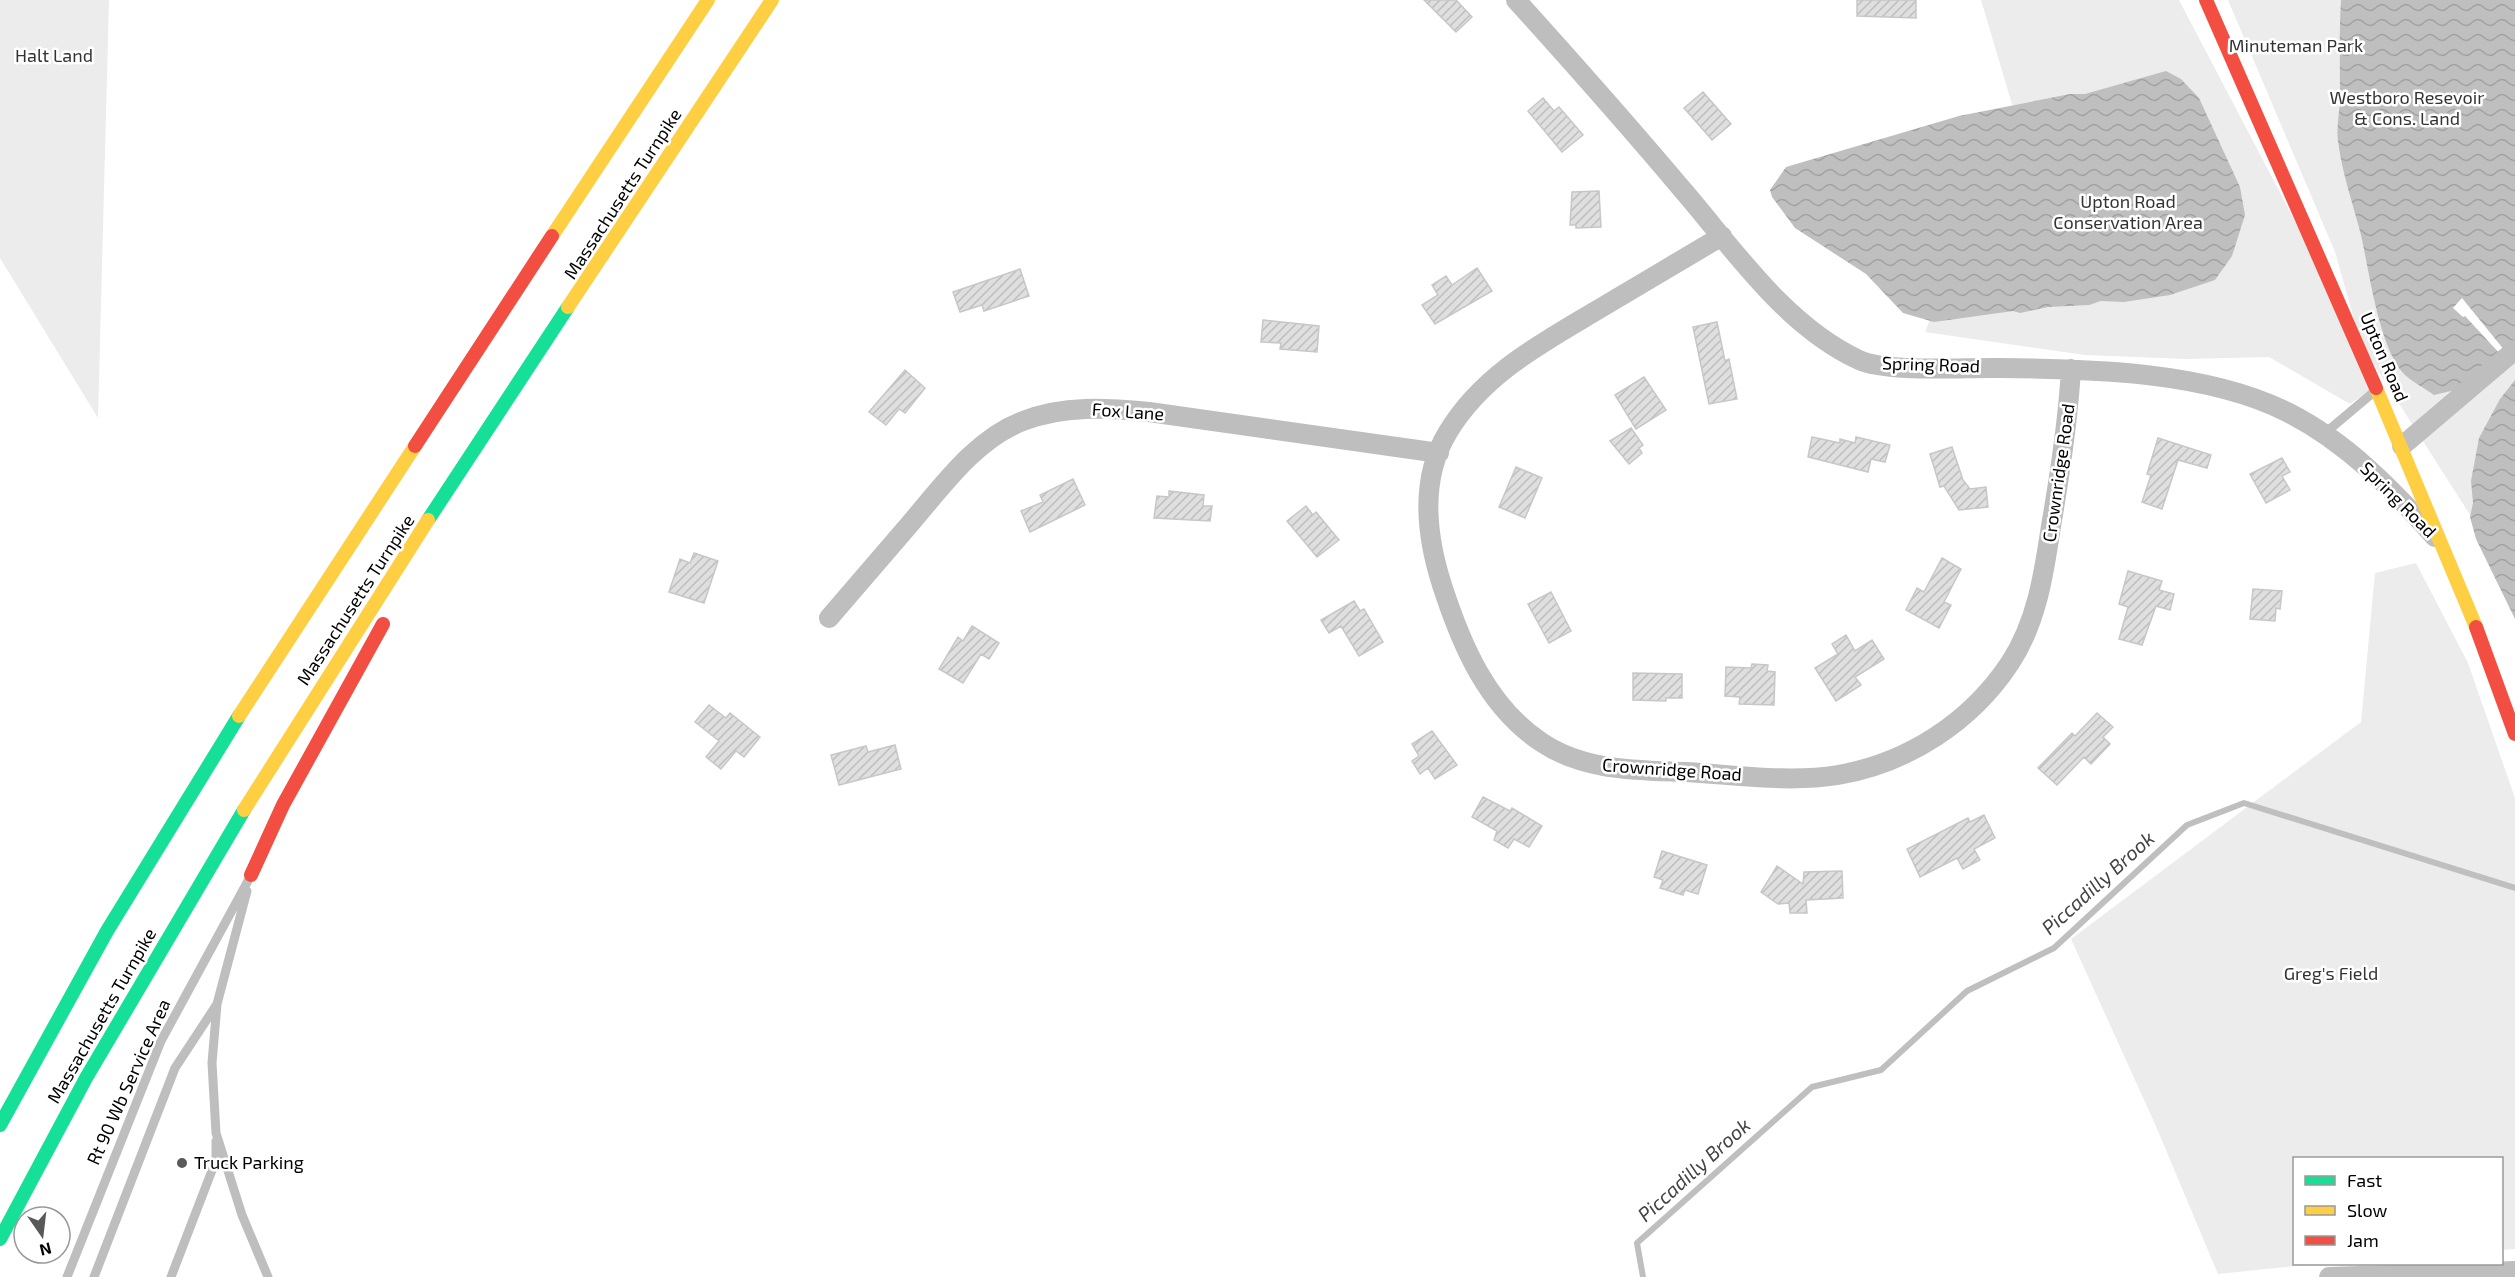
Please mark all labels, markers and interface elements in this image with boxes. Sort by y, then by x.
park label: Minuteman Park [2229,34,2363,56]
park label: Halt Land [15,44,93,66]
park label: Westboro Resevoir & Cons. Land [2330,86,2484,129]
street label: Massachusetts Turnpike [559,104,686,283]
park label: Upton Road Conservation Area [2053,190,2203,233]
street label: Upton Road [2356,308,2414,405]
street label: Spring Road [1882,351,1980,377]
street label: Fox Lane [1091,398,1165,424]
street label: Crownridge Road [2037,402,2079,544]
street label: Spring Road [2356,457,2441,542]
street label: Massachusetts Turnpike [292,510,419,689]
street label: Crownridge Road [1602,753,1743,785]
water label: Piccadilly Brook [2036,825,2159,940]
street label: Massachusetts Turnpike [42,924,160,1107]
park label: Greg's Field [2284,962,2378,984]
street label: Rt 90 Wb Service Area [82,995,175,1168]
water label: Piccadilly Brook [1632,1112,1755,1227]
place label: Truck Parking [194,1151,304,1173]
marker: Truck Parking [175,1156,189,1170]
legend [2293,1157,2503,1265]
text: Fast [2347,1169,2382,1191]
text: Slow [2347,1199,2388,1221]
north arrow [12,1205,72,1265]
text: Jam [2347,1229,2379,1251]
text: N [38,1239,54,1261]

